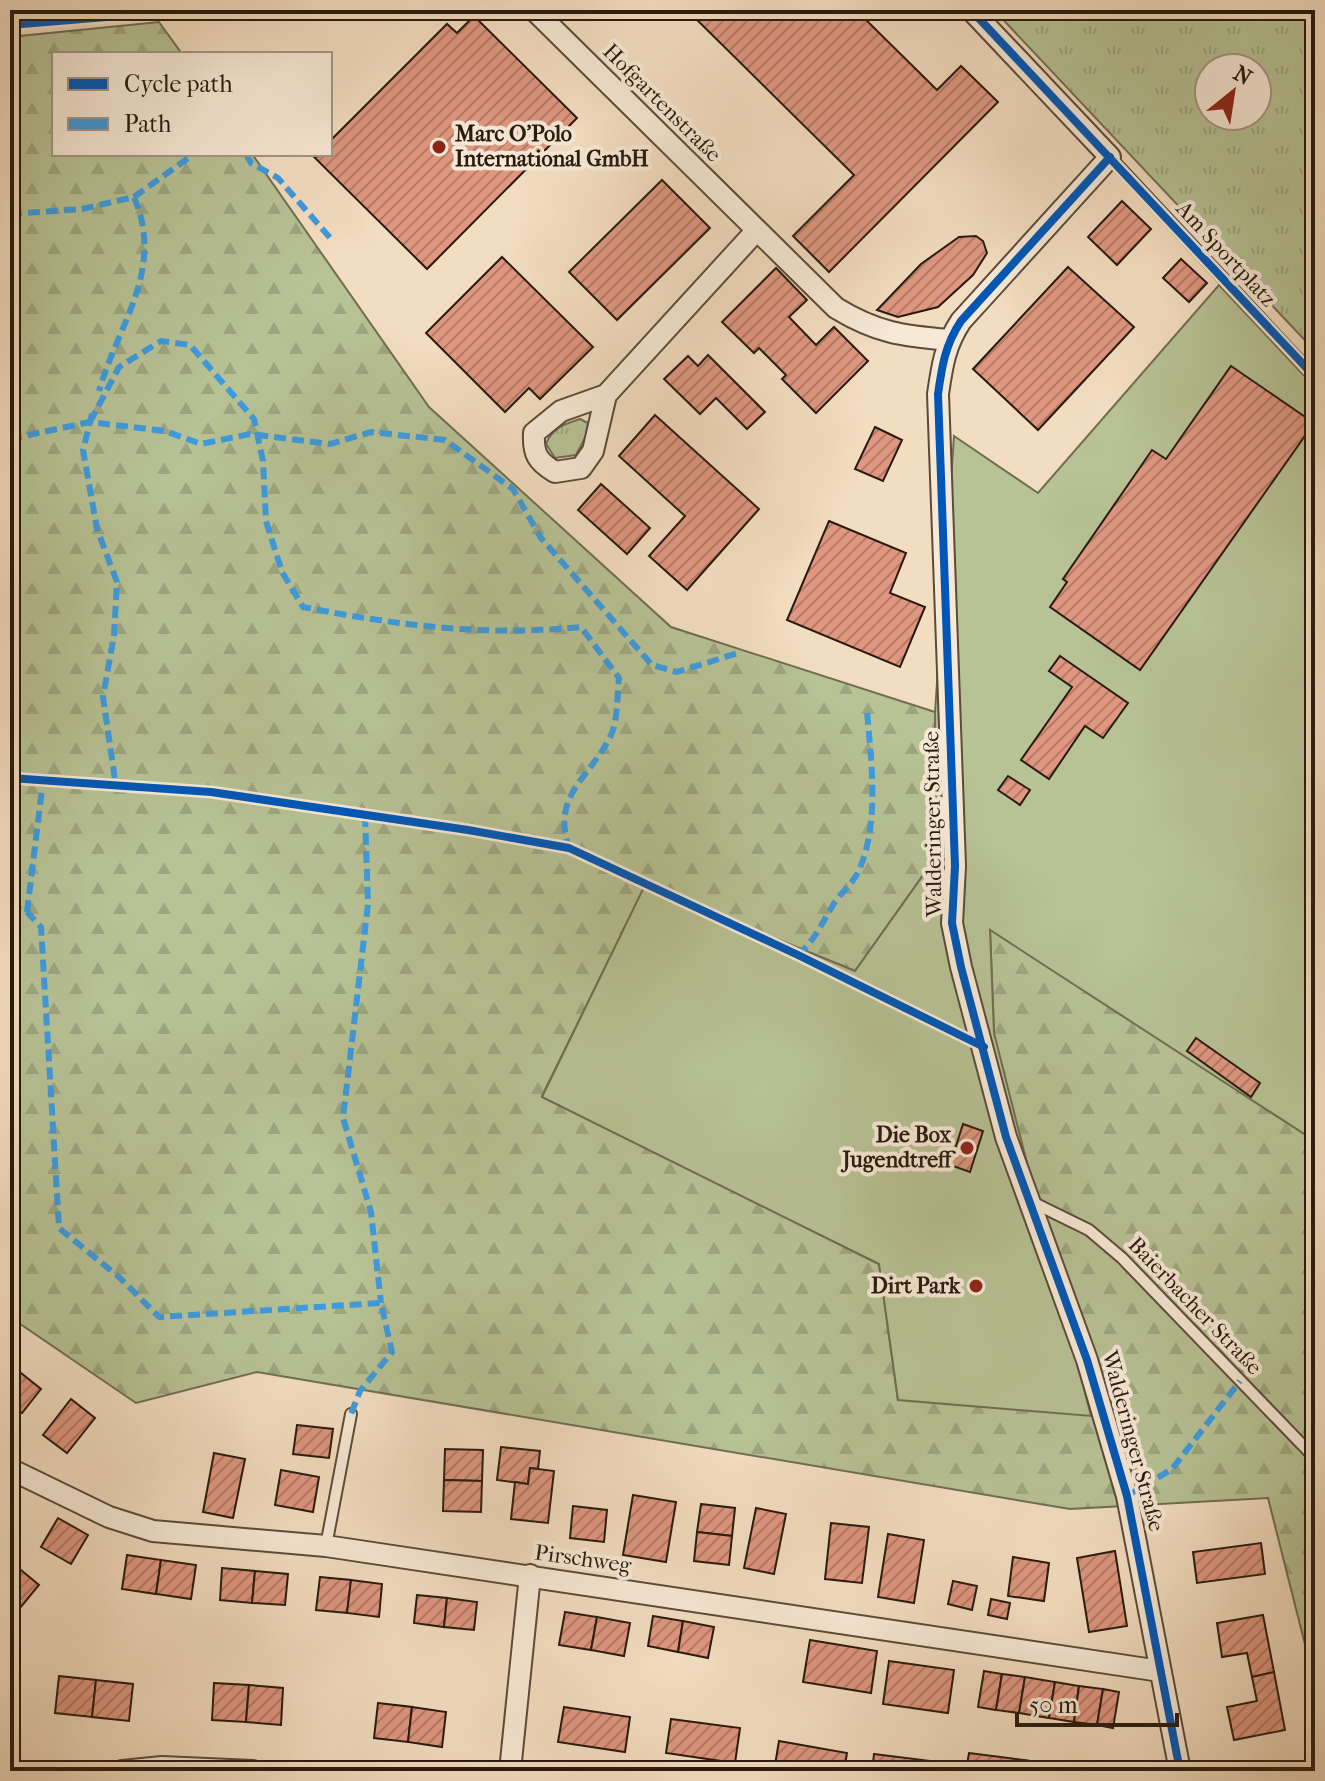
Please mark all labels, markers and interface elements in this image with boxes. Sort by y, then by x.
street label: Hofgartenstraße [597,38,727,168]
legend [52,52,332,156]
north arrow [1193,52,1273,132]
text: N [1229,60,1256,91]
text: Cycle path [124,70,233,98]
text: Path [124,110,172,138]
place label: Marc O'Polo International GmbH [454,121,649,172]
marker: Marc O'Polo International GmbH [430,138,448,156]
street label: Am Sportplatz [1170,195,1282,312]
street label: Walderinger Straße [918,731,948,918]
place label: Die Box Jugendtreff [840,1122,956,1173]
marker: Die Box Jugendtreff [958,1139,976,1157]
street label: Baierbacher Straße [1123,1232,1267,1380]
place label: Dirt Park [871,1273,961,1299]
marker: Dirt Park [967,1277,985,1295]
street label: Walderinger Straße [1096,1347,1170,1534]
street label: Pirschweg [533,1539,633,1579]
scale bar [1017,1677,1177,1727]
text: 50 m [1029,1691,1078,1719]

